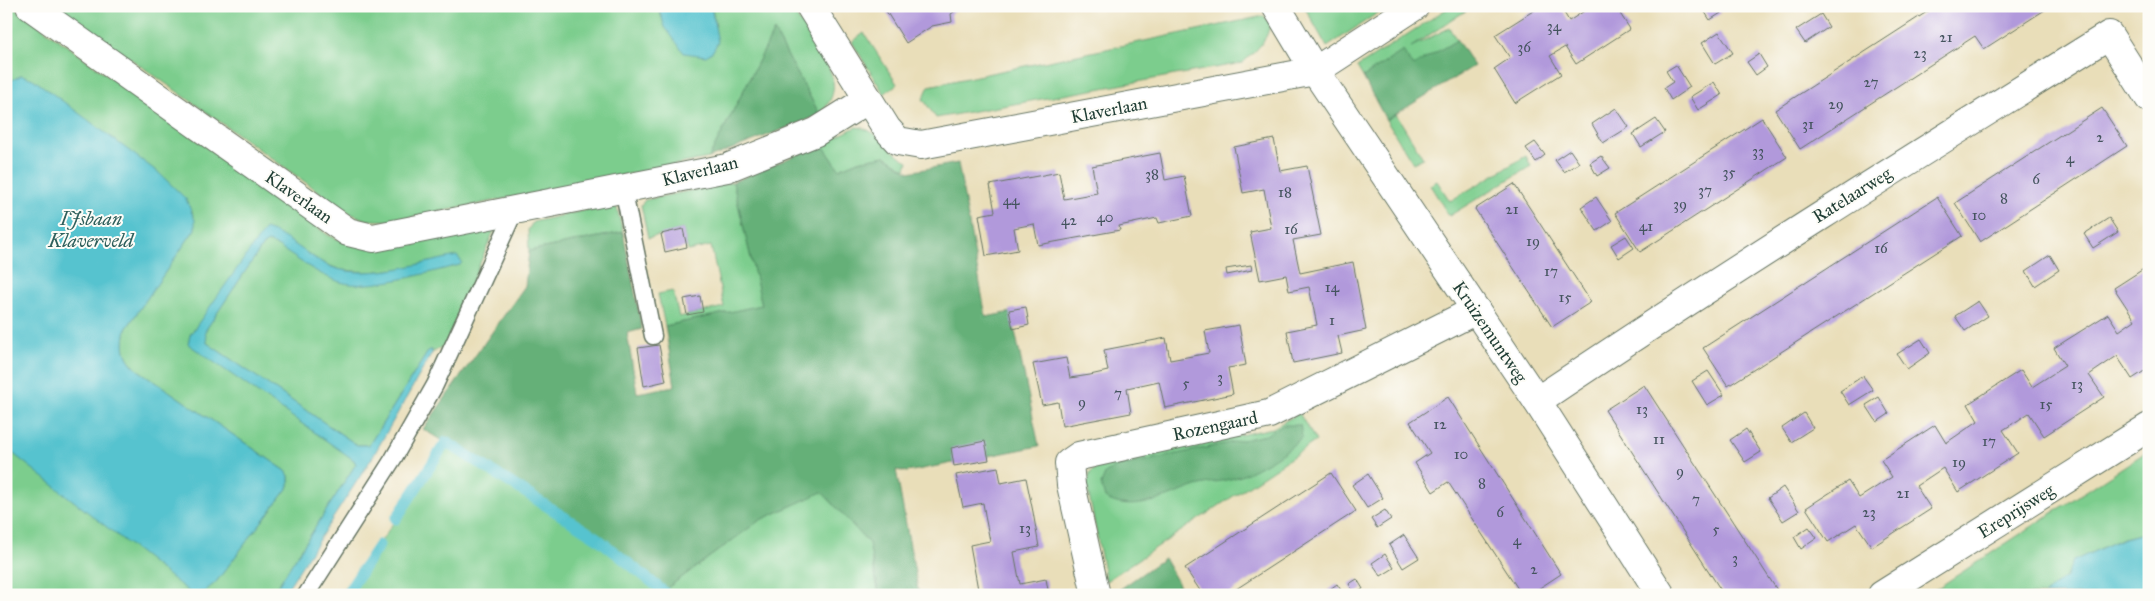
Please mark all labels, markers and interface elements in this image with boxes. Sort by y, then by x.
house number: 34 [1547,17,1562,35]
house number: 21 [1939,28,1953,46]
house number: 36 [1517,38,1532,56]
house number: 23 [1913,44,1927,62]
house number: 27 [1864,73,1879,91]
street label: Klaverlaan [1069,92,1149,128]
house number: 29 [1828,95,1844,113]
house number: 31 [1802,115,1814,133]
house number: 2 [2096,128,2104,146]
house number: 33 [1752,142,1764,160]
house number: 4 [2066,149,2075,167]
street label: Klaverlaan [660,151,740,191]
street label: Ratelaarweg [1809,162,1896,229]
house number: 35 [1723,163,1736,181]
house number: 38 [1145,165,1159,183]
street label: Klaverlaan [261,166,337,228]
house number: 6 [2032,170,2041,188]
house number: 37 [1698,181,1712,199]
house number: 18 [1278,183,1292,201]
house number: 8 [2000,189,2008,207]
house number: 44 [1003,191,1020,209]
house number: 39 [1673,195,1687,213]
house number: 21 [1505,200,1519,218]
house number: 10 [1972,206,1986,224]
water label: IJsbaan Klaverveld [48,207,135,252]
house number: 40 [1096,208,1114,226]
house number: 42 [1061,211,1077,229]
house number: 41 [1639,217,1653,235]
house number: 16 [1284,220,1299,238]
house number: 19 [1526,232,1540,250]
house number: 16 [1874,239,1889,257]
house number: 17 [1544,262,1558,280]
street label: Kruizemuntweg [1447,277,1532,388]
house number: 14 [1325,278,1340,296]
house number: 15 [1559,288,1571,306]
house number: 1 [1329,311,1335,329]
house number: 3 [1217,368,1223,386]
house number: 5 [1183,374,1190,392]
house number: 13 [2071,375,2083,393]
house number: 7 [1114,384,1122,402]
house number: 9 [1078,393,1086,411]
house number: 15 [2040,395,2052,413]
house number: 13 [1636,400,1648,418]
street label: Rozengaard [1170,406,1260,447]
house number: 12 [1433,415,1447,433]
house number: 11 [1653,430,1665,448]
house number: 17 [1982,432,1996,450]
house number: 10 [1454,445,1468,463]
house number: 19 [1952,453,1966,471]
house number: 9 [1676,462,1684,480]
house number: 8 [1478,474,1486,492]
street label: Ereprijsweg [1974,479,2059,544]
house number: 21 [1896,484,1910,502]
house number: 7 [1692,490,1700,508]
house number: 6 [1496,503,1505,521]
house number: 23 [1862,503,1876,521]
house number: 13 [1019,519,1031,537]
house number: 5 [1713,520,1720,538]
house number: 4 [1513,531,1522,549]
house number: 3 [1732,549,1738,567]
house number: 2 [1530,560,1538,578]

